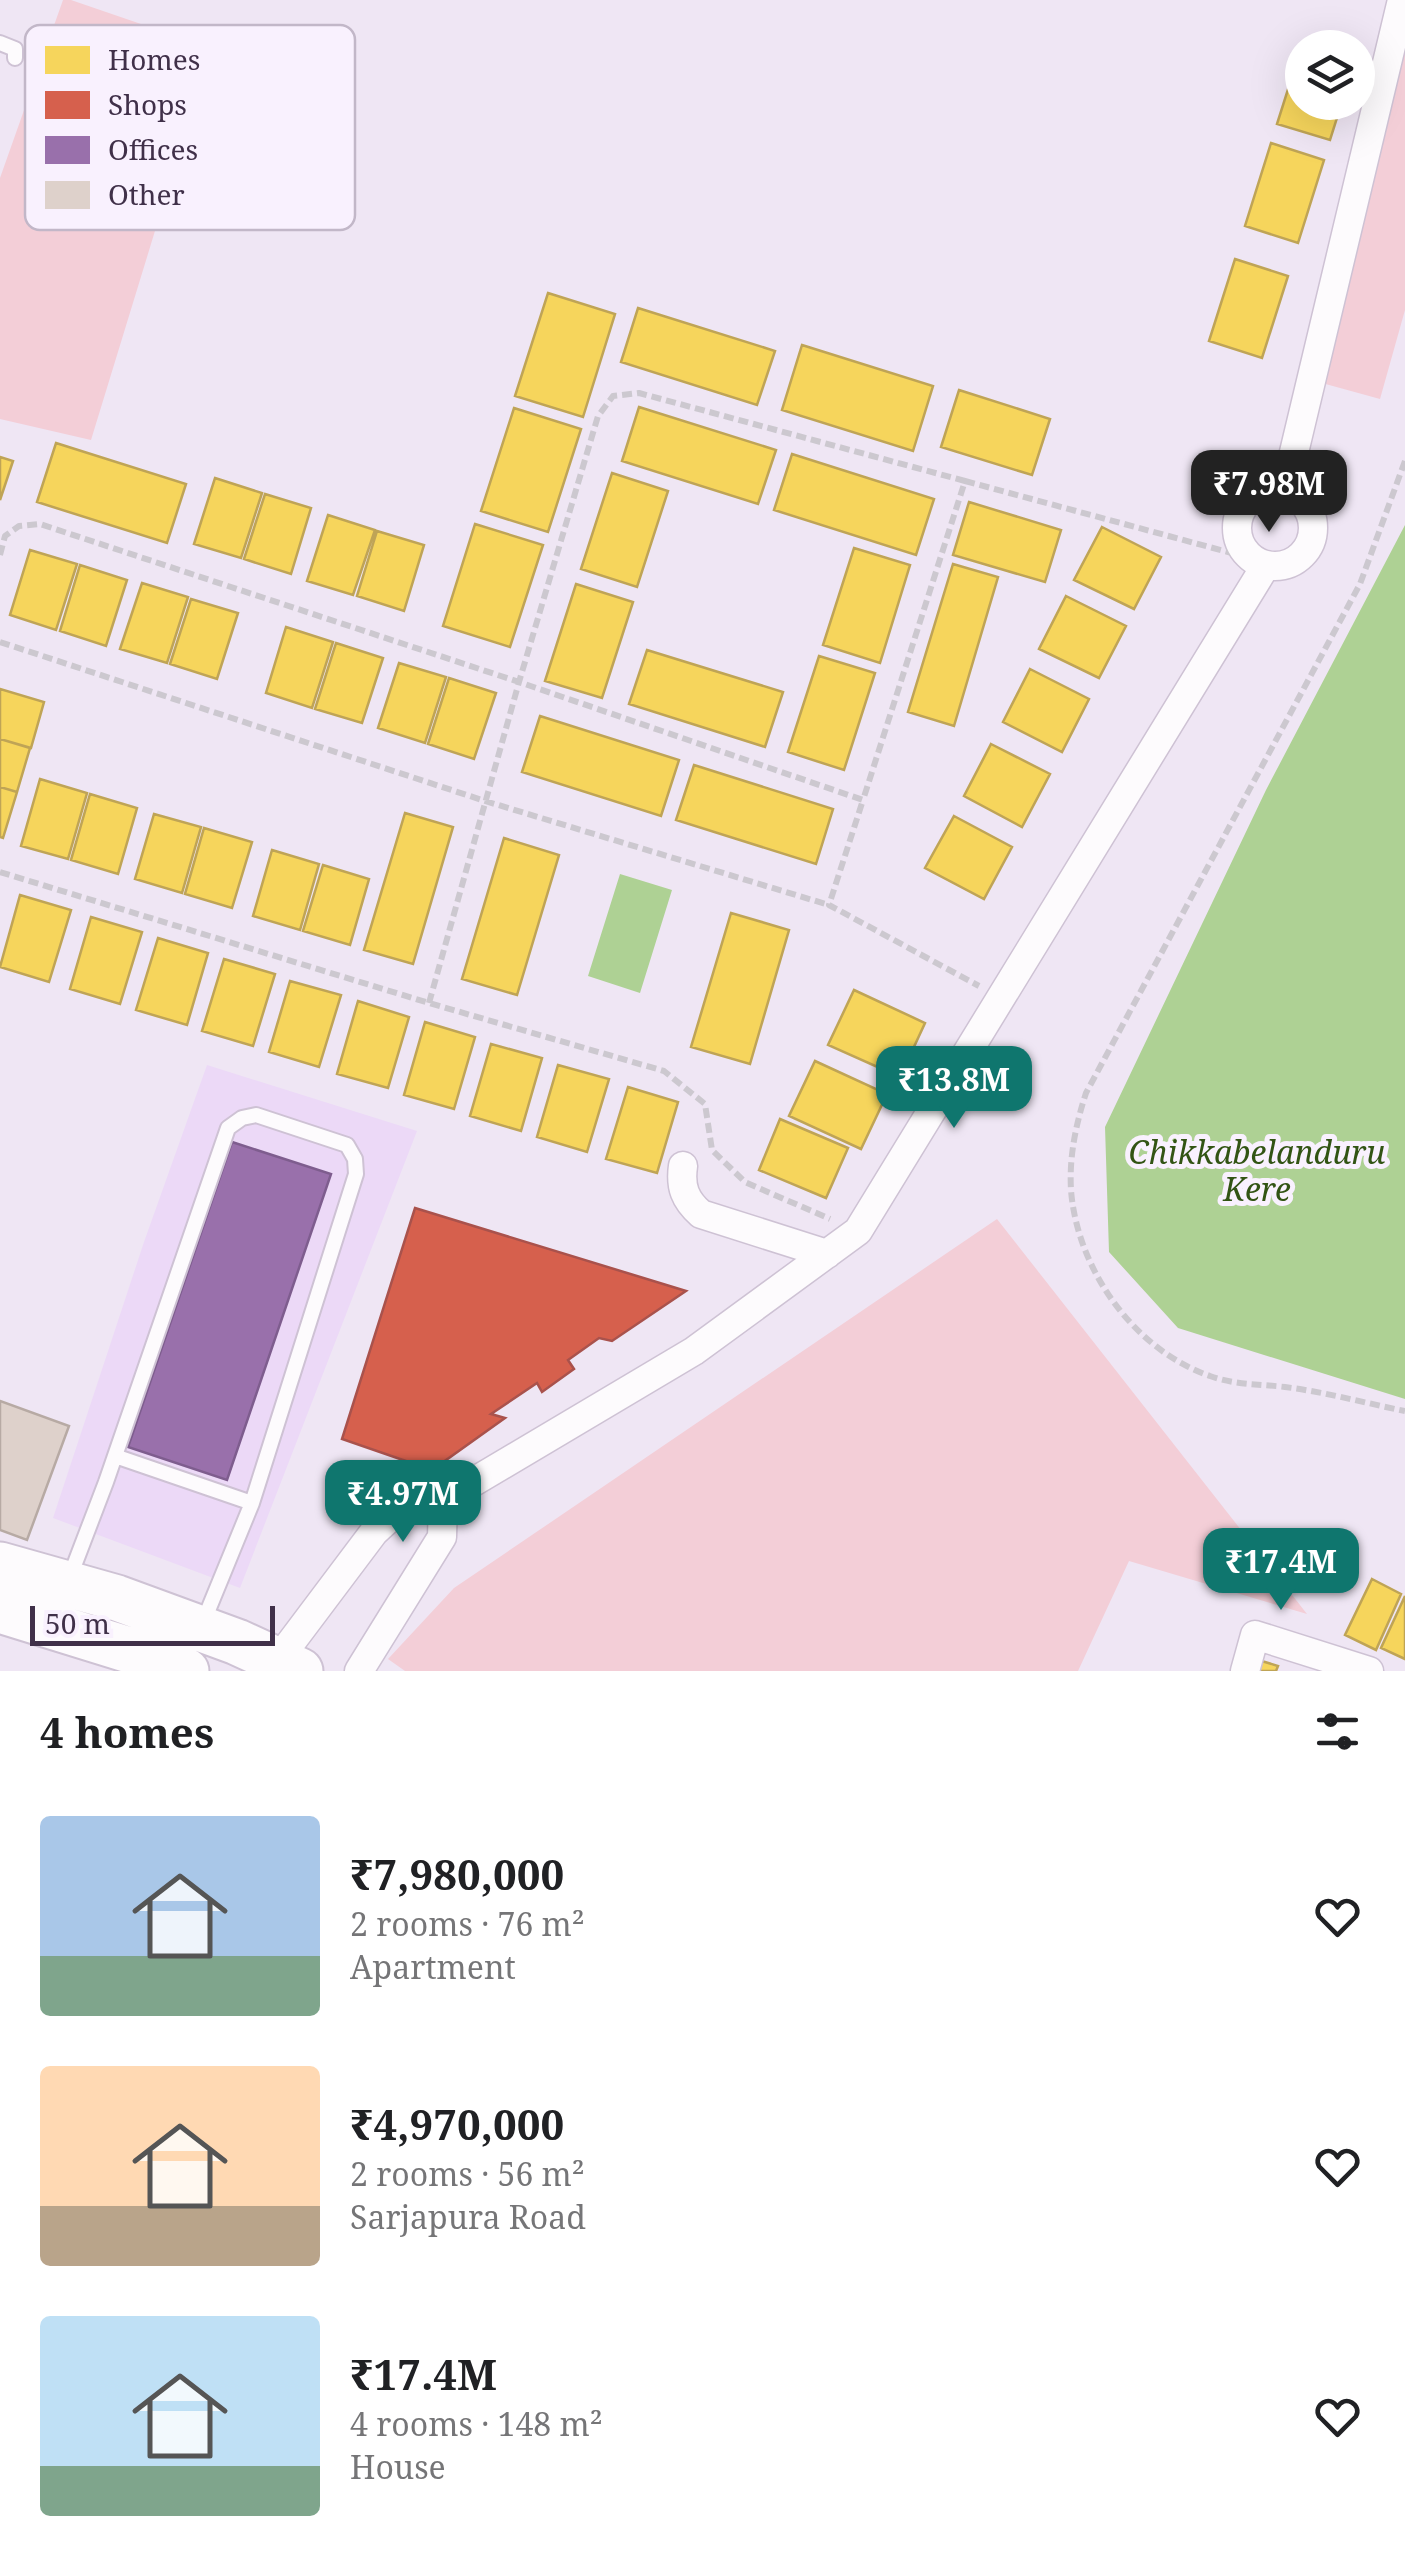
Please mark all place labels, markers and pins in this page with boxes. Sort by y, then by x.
pin: ₹7.98M [1188,450,1350,535]
pin: ₹13.8M [873,1046,1035,1131]
pin: ₹4.97M [322,1460,484,1545]
pin: ₹17.4M [1200,1528,1362,1613]

